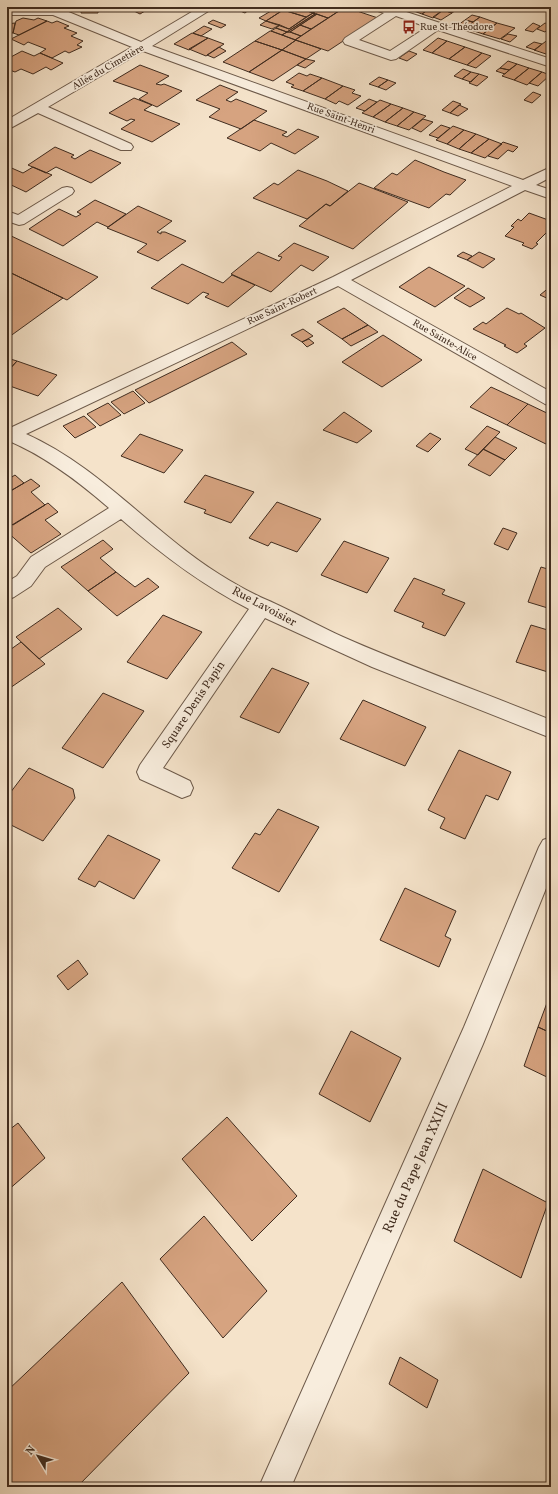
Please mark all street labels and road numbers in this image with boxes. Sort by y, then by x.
street label: Allée du Cimetière [69,41,147,93]
street label: Rue Saint-Henri [305,99,377,137]
street label: Rue Saint-Robert [245,283,320,328]
street label: Rue Sainte-Alice [410,316,480,364]
street label: Rue Lavoisier [229,583,299,631]
street label: Square Denis Papin [159,658,229,752]
street label: Rue du Pape Jean XXIII [379,1100,453,1236]

